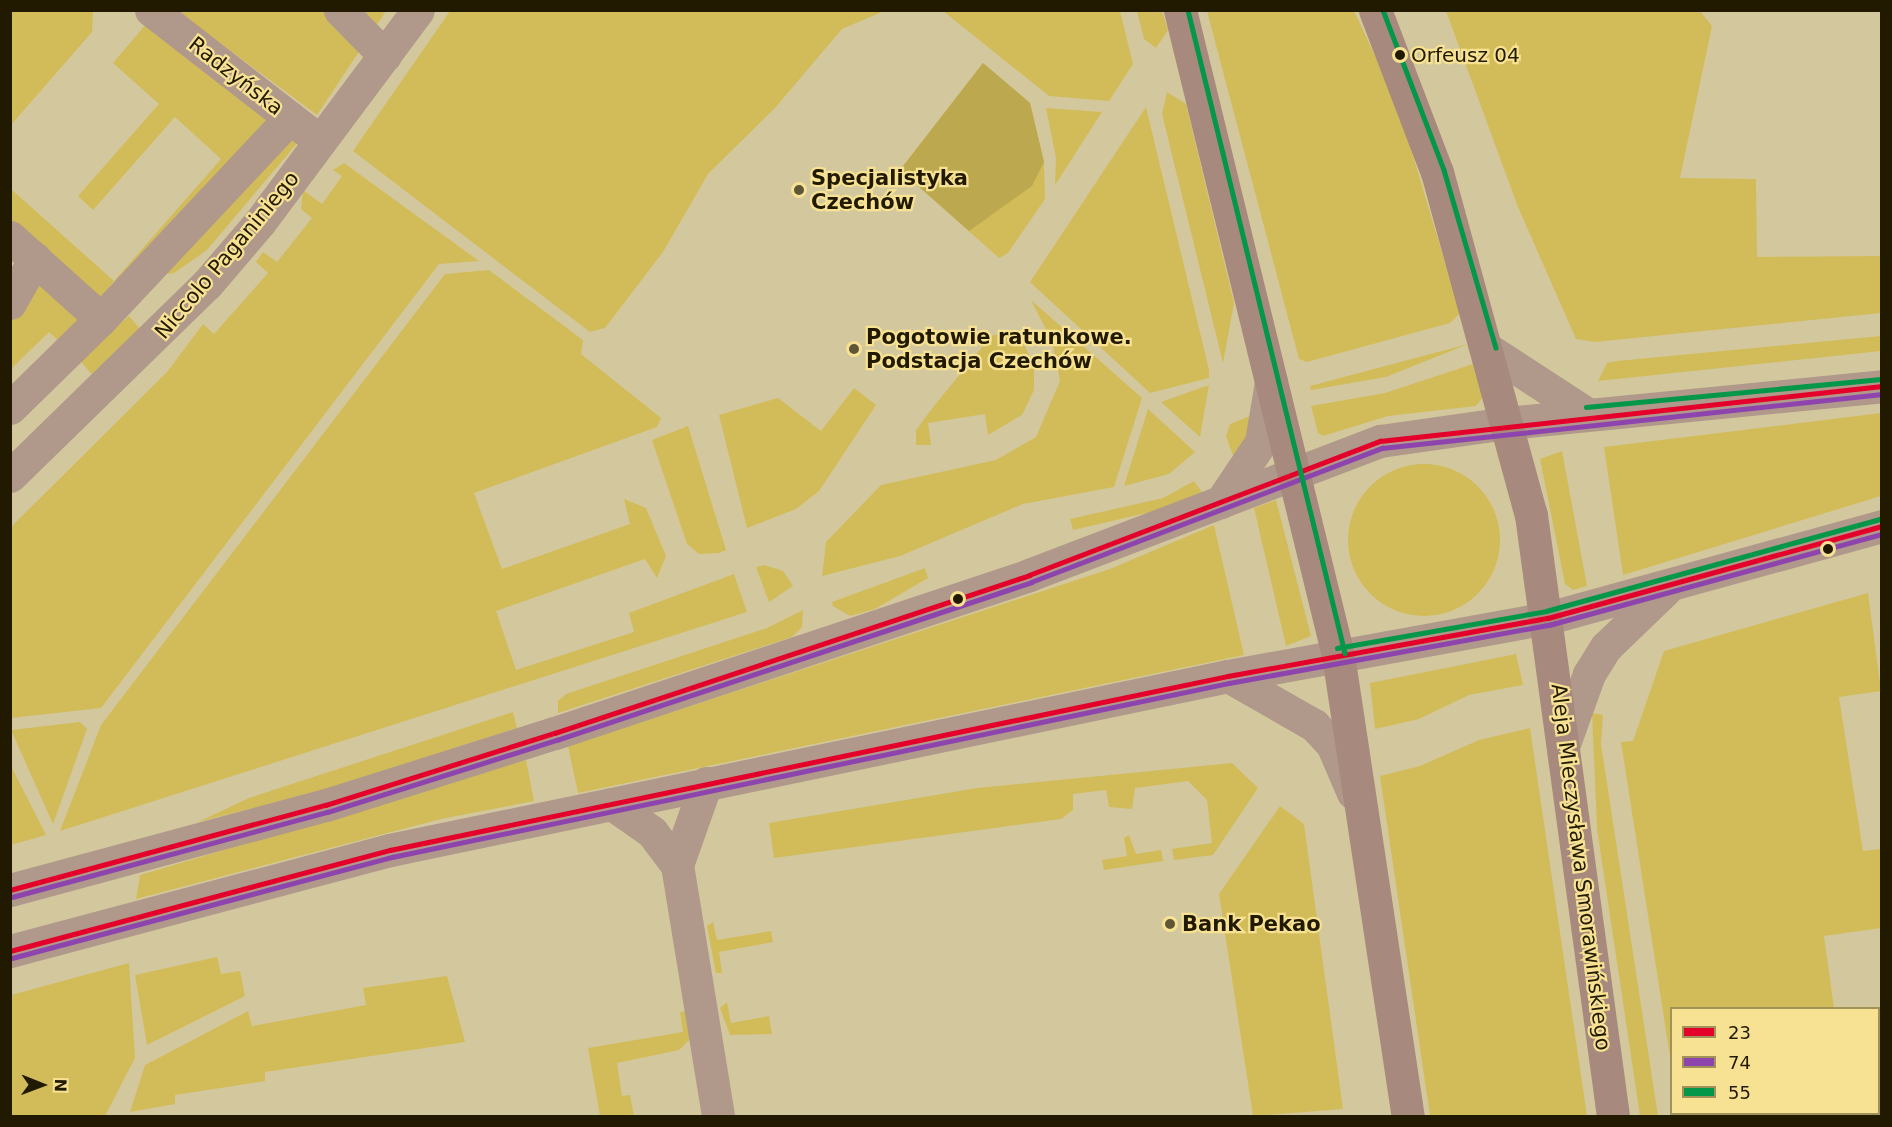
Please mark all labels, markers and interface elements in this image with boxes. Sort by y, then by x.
street label: Radzyńska [184,31,288,121]
place label: Orfeusz 04 [1411,43,1520,67]
marker: Orfeusz 04 [1394,49,1406,61]
place label: Specjalistyka Czechów [811,165,968,215]
street label: Niccolo Paganiniego [150,166,304,344]
marker: Specjalistyka Czechów [792,183,806,197]
place label: Pogotowie ratunkowe. Podstacja Czechów [866,324,1132,374]
marker: Pogotowie ratunkowe. Podstacja Czechów [847,342,861,356]
unlabelled marker [1822,543,1834,555]
unlabelled marker [952,593,964,605]
street label: Aleja Mieczysława Smorawińskiego [1546,682,1616,1052]
place label: Bank Pekao [1182,911,1321,937]
marker: Bank Pekao [1163,917,1177,931]
legend [1670,1007,1880,1115]
text: 23 [1728,1022,1751,1043]
text: 74 [1728,1052,1751,1073]
north arrow [12,1055,72,1115]
text: N [51,1078,70,1092]
text: 55 [1728,1082,1751,1103]

